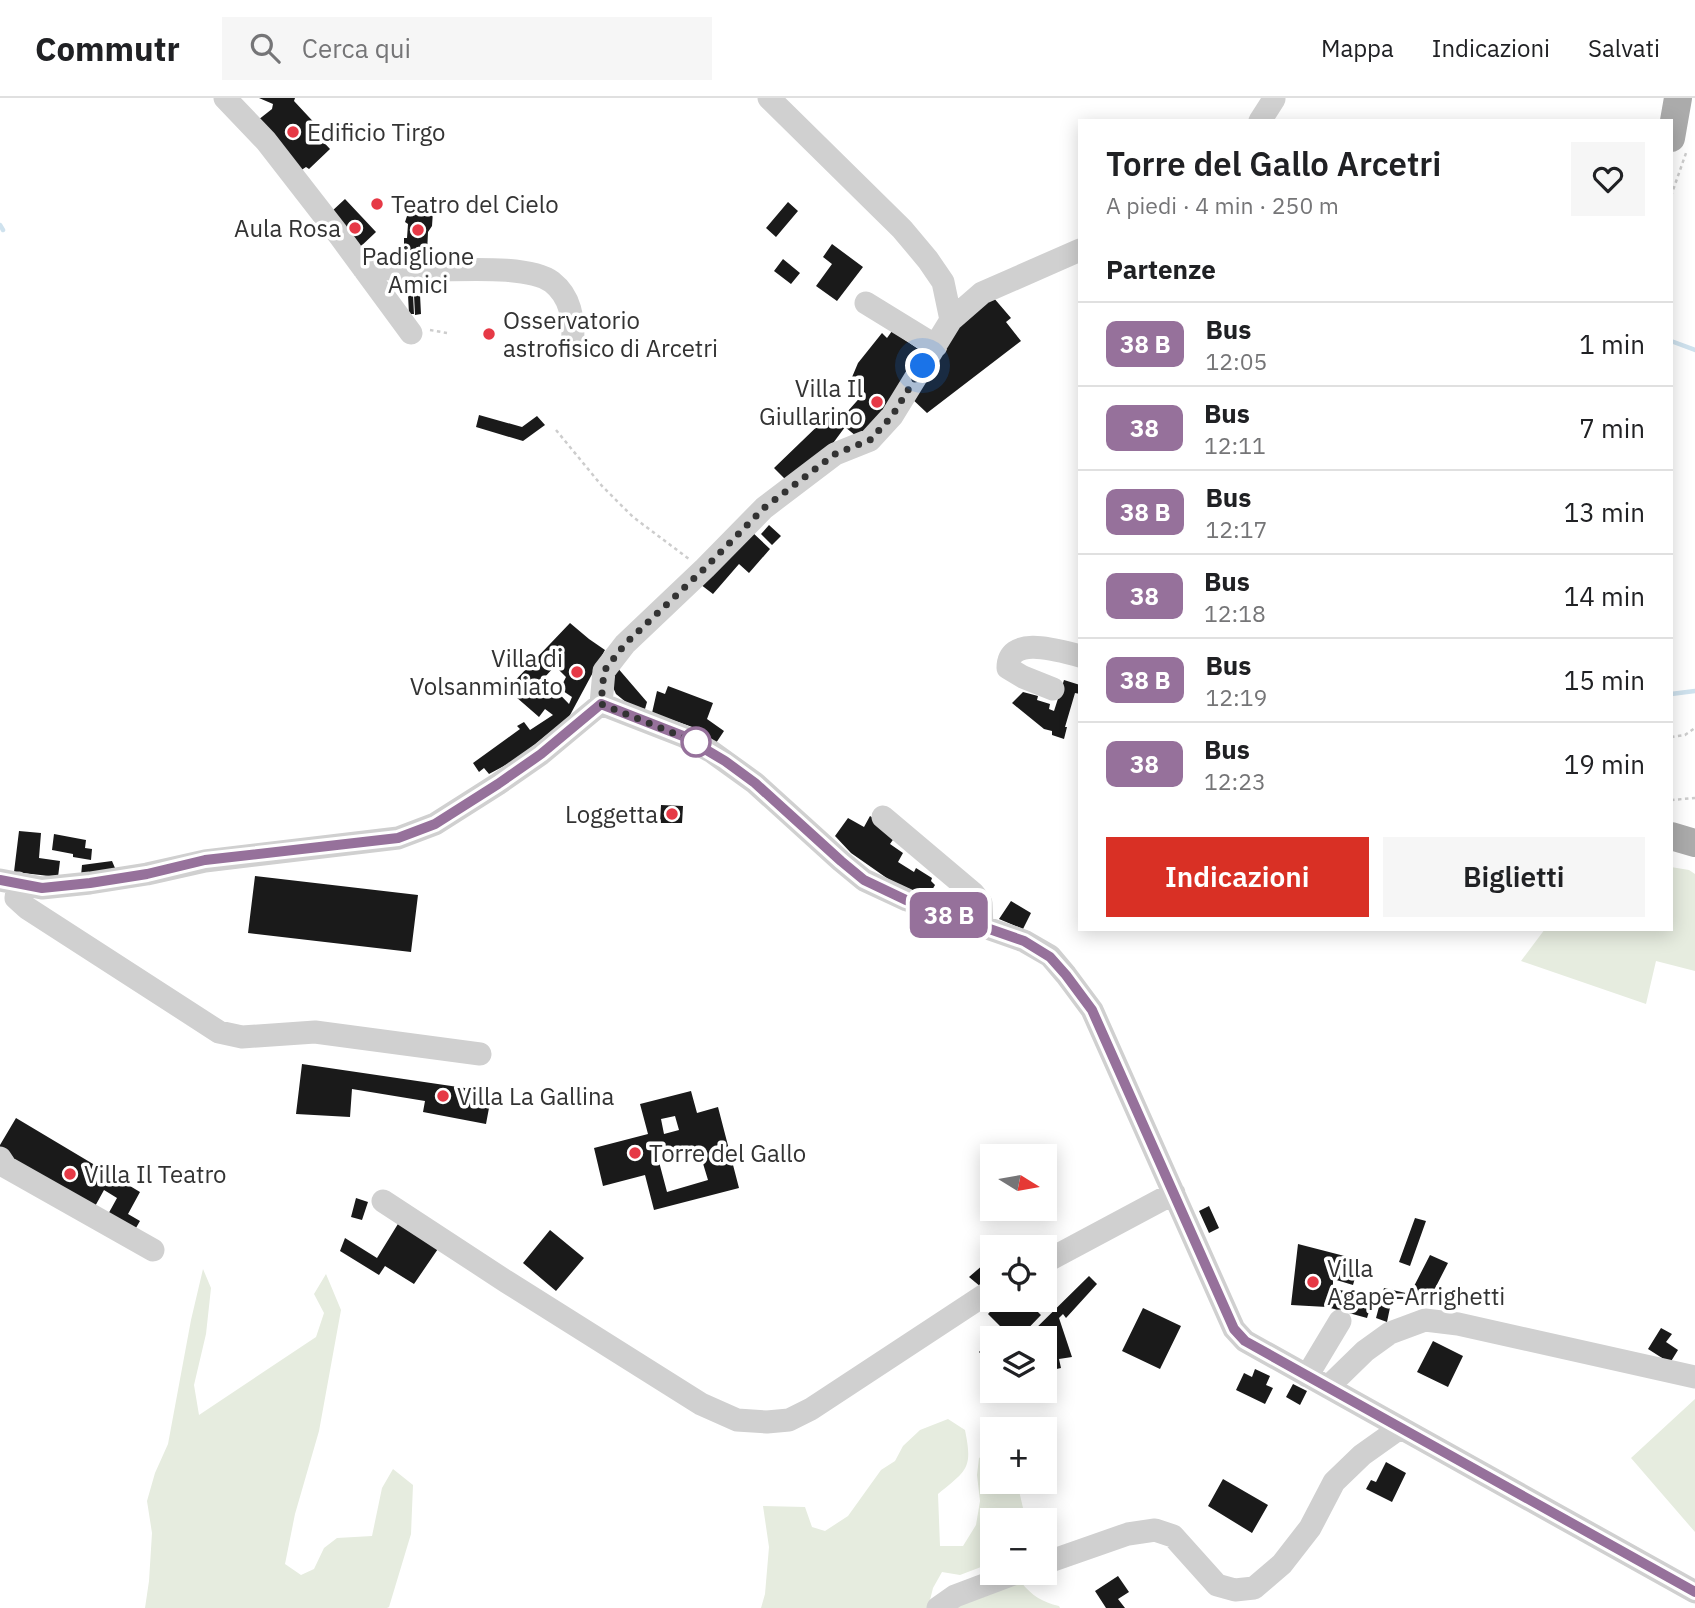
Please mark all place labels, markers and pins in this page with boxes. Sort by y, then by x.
place label: Edificio Tirgo [307,116,445,148]
marker: Edificio Tirgo [285,124,301,140]
place label: Teatro del Cielo [391,188,559,220]
marker: Teatro del Cielo [369,196,385,212]
place label: Aula Rosa [234,212,341,244]
marker: Aula Rosa [347,220,363,236]
marker: Padiglione Amici [410,222,426,238]
place label: Padiglione Amici [362,240,474,300]
place label: Osservatorio astrofisico di Arcetri [503,304,718,364]
marker: Osservatorio astrofisico di Arcetri [481,326,497,342]
place label: Villa Il Giullarino [759,372,863,432]
marker: Villa Il Giullarino [869,394,885,410]
place label: Villa di Volsanminiato [410,642,563,702]
marker: Villa di Volsanminiato [569,664,585,680]
unlabelled marker [681,727,711,757]
place label: Loggetta [565,798,658,830]
marker: Loggetta [664,806,680,822]
place label: Villa La Gallina [457,1080,615,1112]
marker: Villa La Gallina [435,1088,451,1104]
place label: Torre del Gallo [649,1137,806,1169]
marker: Torre del Gallo [627,1145,643,1161]
place label: Villa Il Teatro [84,1158,227,1190]
marker: Villa Il Teatro [62,1166,78,1182]
place label: Villa Agape-Arrighetti [1327,1252,1505,1312]
marker: Villa Agape-Arrighetti [1305,1274,1321,1290]

